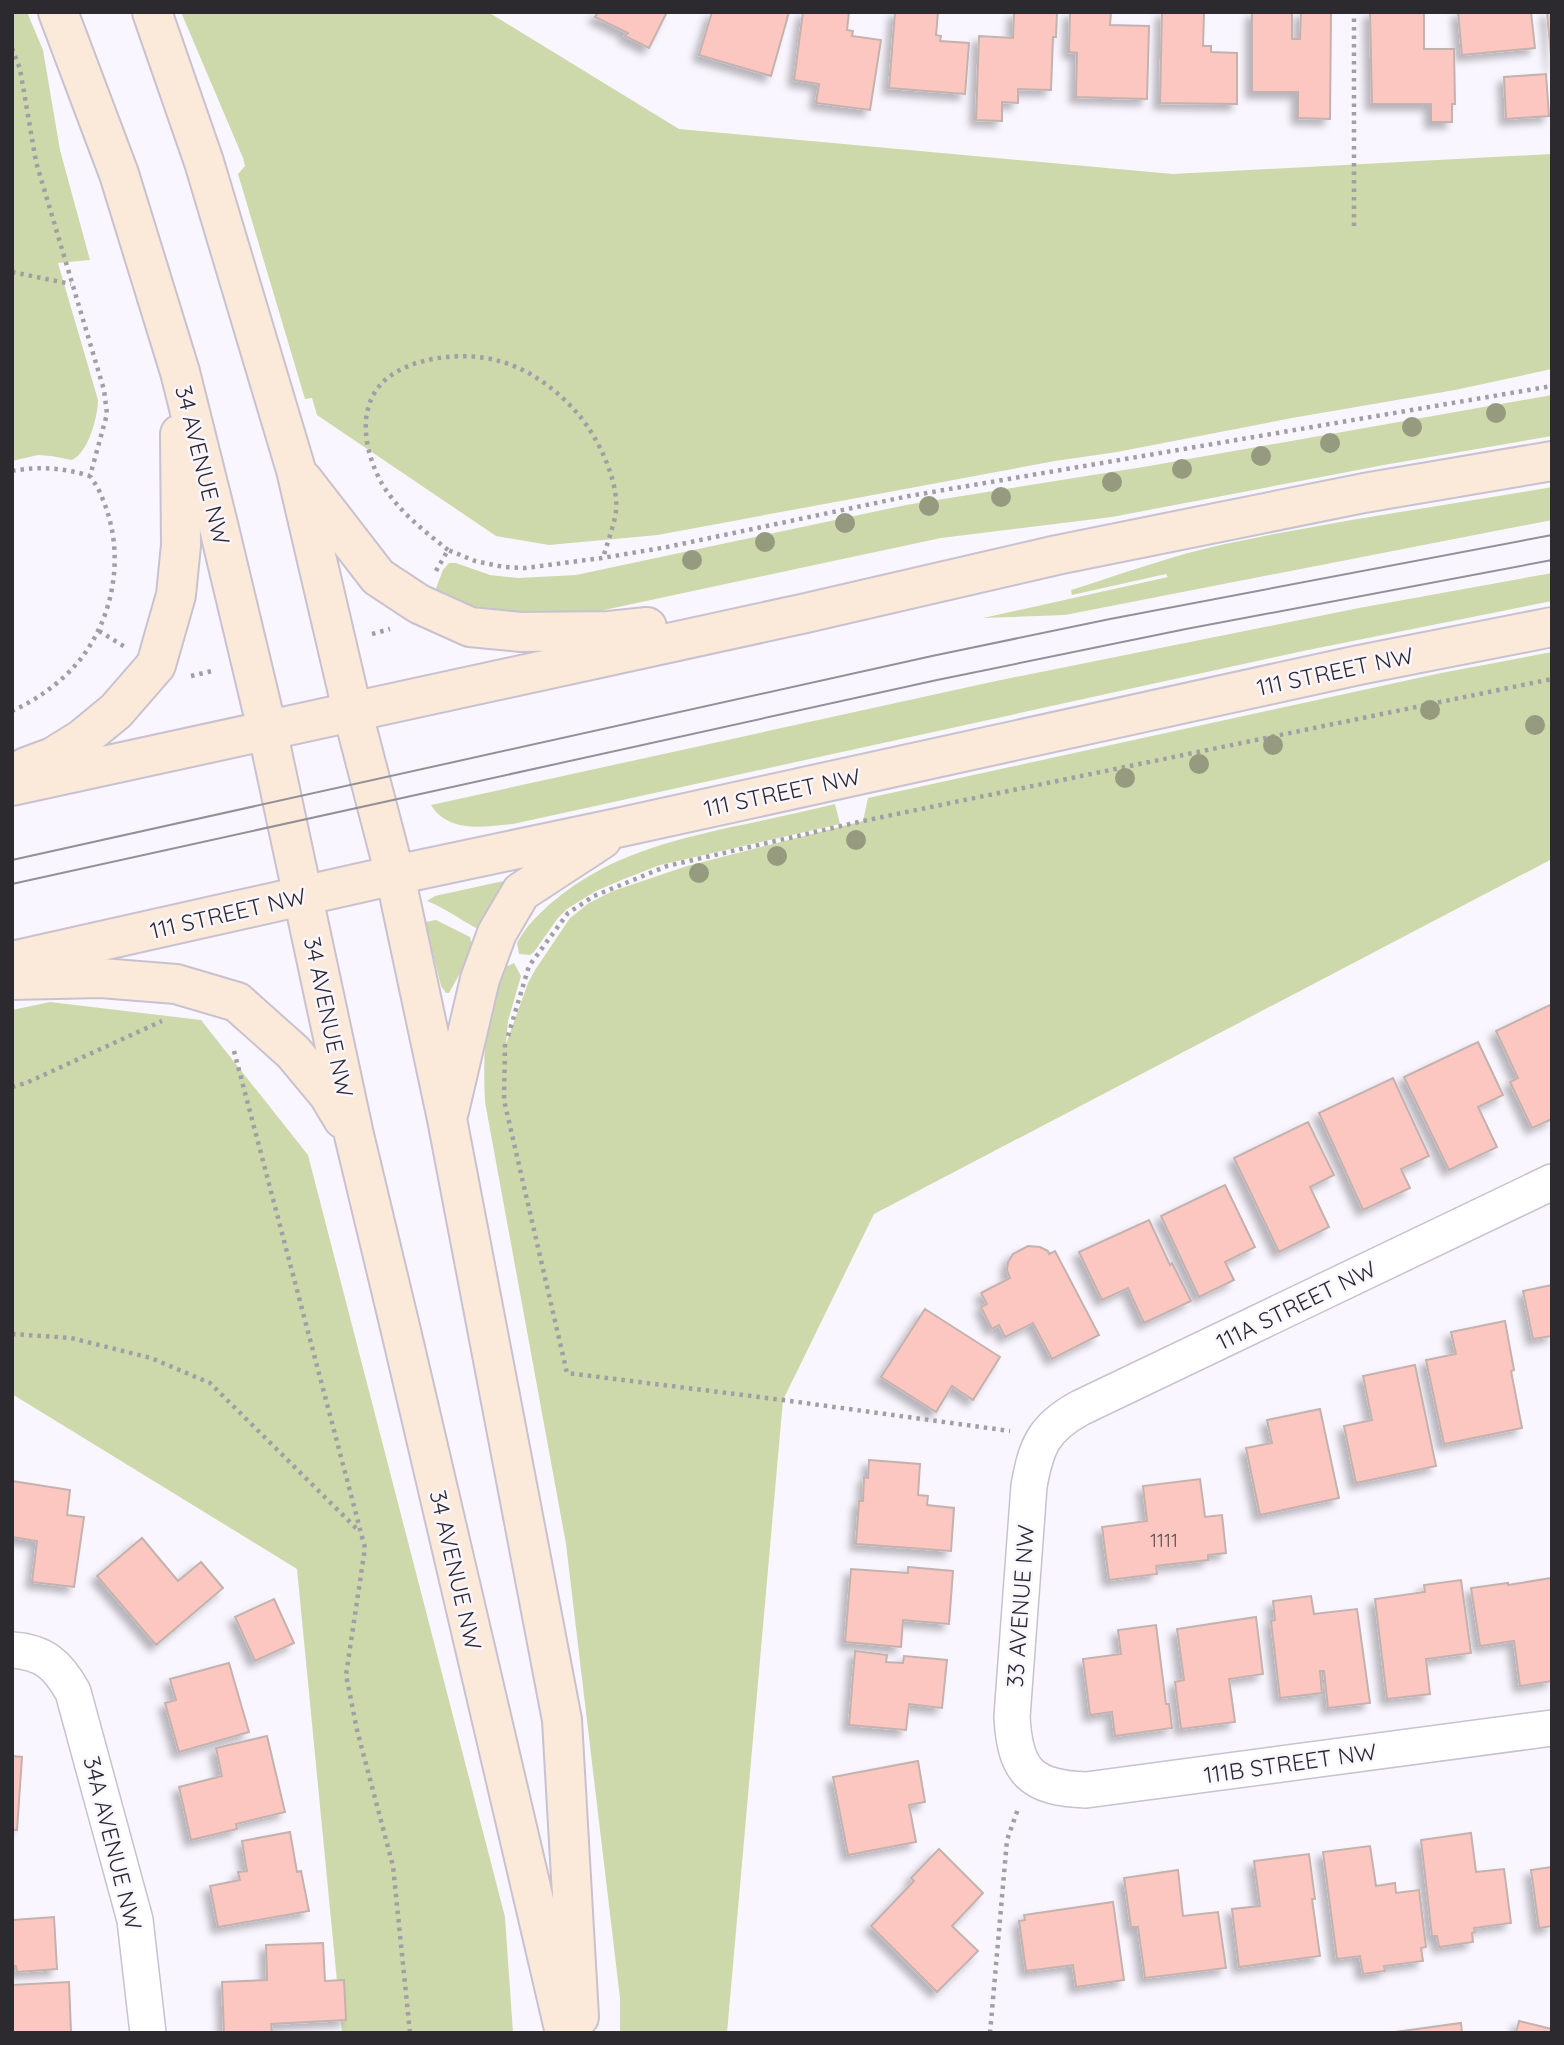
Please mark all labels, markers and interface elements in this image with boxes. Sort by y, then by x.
street label: 34 AVENUE NW [169,382,237,548]
street label: 111 STREET NW [1254,640,1416,702]
street label: 111 STREET NW [701,761,863,823]
street label: 111 STREET NW [147,881,309,945]
street label: 34 AVENUE NW [298,934,360,1100]
street label: 111A STREET NW [1211,1254,1381,1356]
street label: 34 AVENUE NW [424,1487,488,1653]
street label: 33 AVENUE NW [1000,1524,1040,1688]
house number: 1111 [1150,1528,1178,1552]
street label: 111B STREET NW [1202,1737,1378,1789]
street label: 34A AVENUE NW [77,1753,149,1933]

